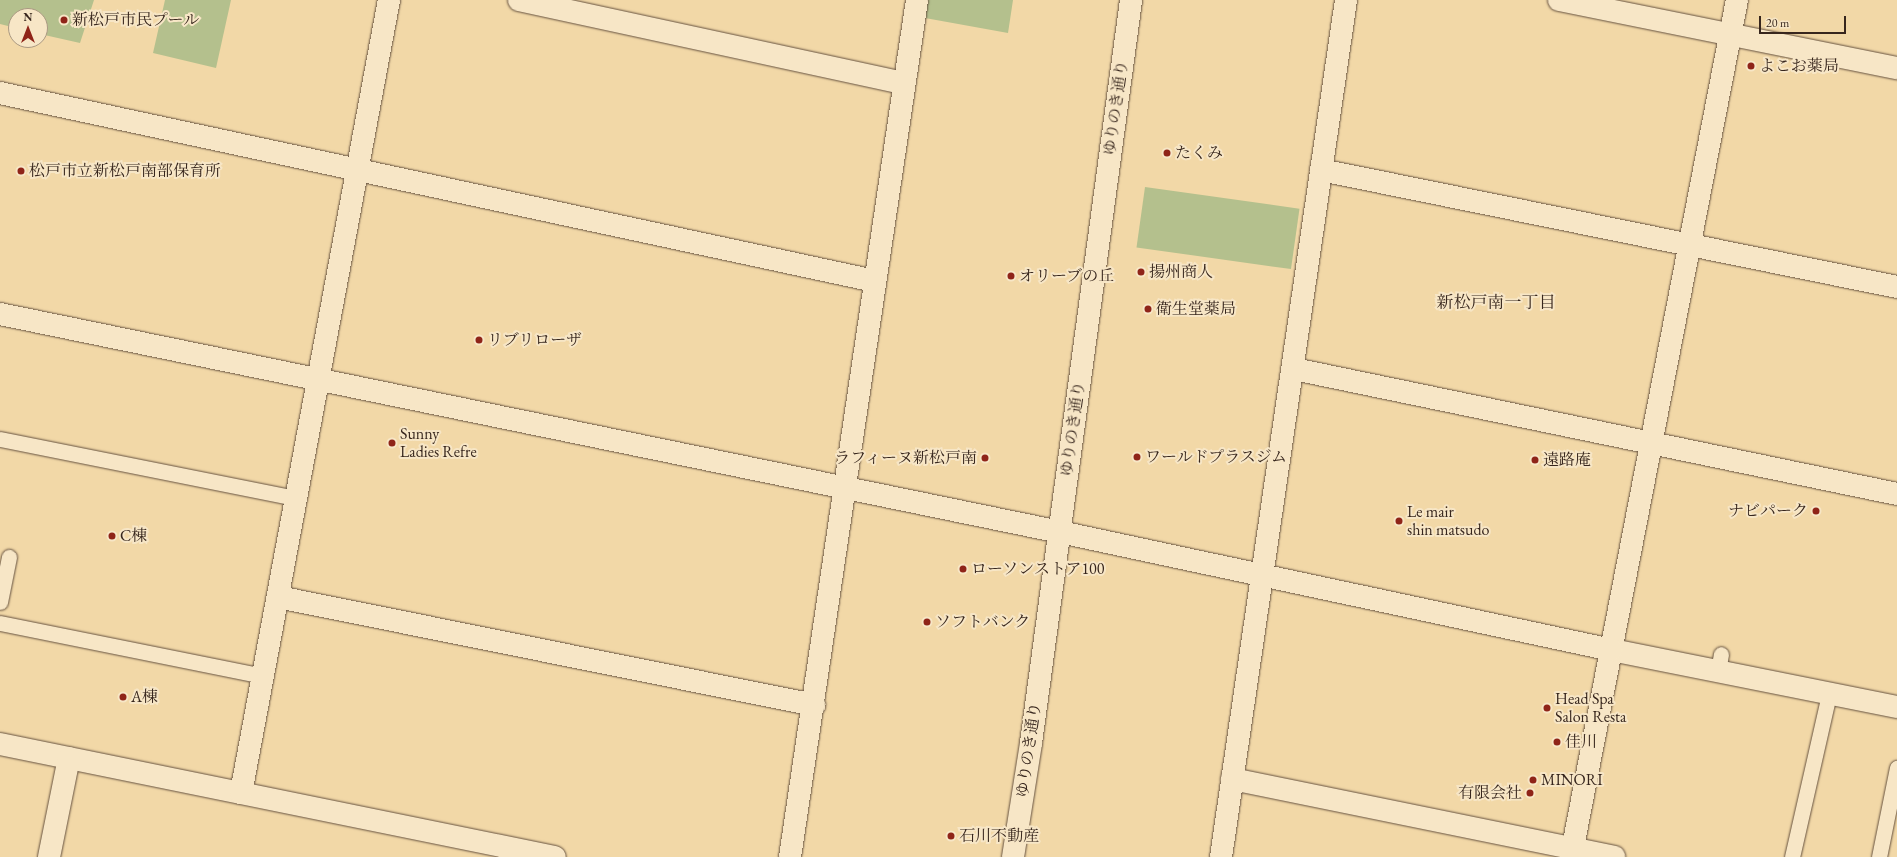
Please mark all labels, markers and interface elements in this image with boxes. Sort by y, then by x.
north arrow [8,8,48,48]
scale bar [1761,8,1848,34]
text: N [24,10,32,24]
place label: 新松戸市民プール [72,10,200,30]
marker: 新松戸市民プール [59,15,69,25]
text: 20 m [1766,15,1789,31]
place label: よこお薬局 [1759,56,1839,76]
street label: ゆりのき通り [1100,59,1132,157]
marker: よこお薬局 [1746,61,1756,71]
place label: たくみ [1175,143,1223,163]
marker: たくみ [1162,148,1172,158]
place label: 松戸市立新松戸南部保育所 [29,161,221,181]
marker: 松戸市立新松戸南部保育所 [16,166,26,176]
place label: 揚州商人 [1149,262,1213,282]
place label: オリーブの丘 [1019,266,1115,286]
marker: 揚州商人 [1136,267,1146,277]
marker: オリーブの丘 [1006,271,1016,281]
district label: 新松戸南一丁目 [1437,293,1555,313]
place label: 衛生堂薬局 [1156,299,1236,319]
marker: 衛生堂薬局 [1143,304,1153,314]
place label: リブリローザ [487,330,583,350]
marker: リブリローザ [474,335,484,345]
street label: ゆりのき通り [1057,380,1089,478]
place label: Sunny Ladies Refre [400,424,477,462]
marker: Sunny Ladies Refre [387,438,397,448]
place label: ワールドプラスジム [1145,447,1289,467]
place label: ラフィーヌ新松戸南 [833,448,977,468]
place label: 遠路庵 [1543,450,1591,470]
marker: ワールドプラスジム [1132,452,1142,462]
marker: ラフィーヌ新松戸南 [980,453,990,463]
marker: 遠路庵 [1530,455,1540,465]
place label: ナビパーク [1728,501,1808,521]
place label: Le mair shin matsudo [1407,502,1489,540]
marker: ナビパーク [1811,506,1821,516]
marker: Le mair shin matsudo [1394,516,1404,526]
place label: C棟 [120,526,147,546]
marker: C棟 [107,531,117,541]
place label: ローソンストア100 [971,559,1106,579]
marker: ローソンストア100 [958,564,968,574]
place label: ソフトバンク [935,612,1031,632]
marker: ソフトバンク [922,617,932,627]
place label: A棟 [131,687,158,707]
place label: Head Spa Salon Resta [1555,689,1626,727]
marker: A棟 [118,692,128,702]
street label: ゆりのき通り [1013,701,1045,799]
marker: Head Spa Salon Resta [1542,703,1552,713]
place label: 佳川 [1565,732,1597,752]
marker: 佳川 [1552,737,1562,747]
place label: MINORI [1541,770,1603,790]
marker: MINORI [1528,775,1538,785]
place label: 有限会社 [1458,783,1522,803]
marker: 有限会社 [1525,788,1535,798]
place label: 石川不動産 [959,826,1039,846]
marker: 石川不動産 [946,831,956,841]

